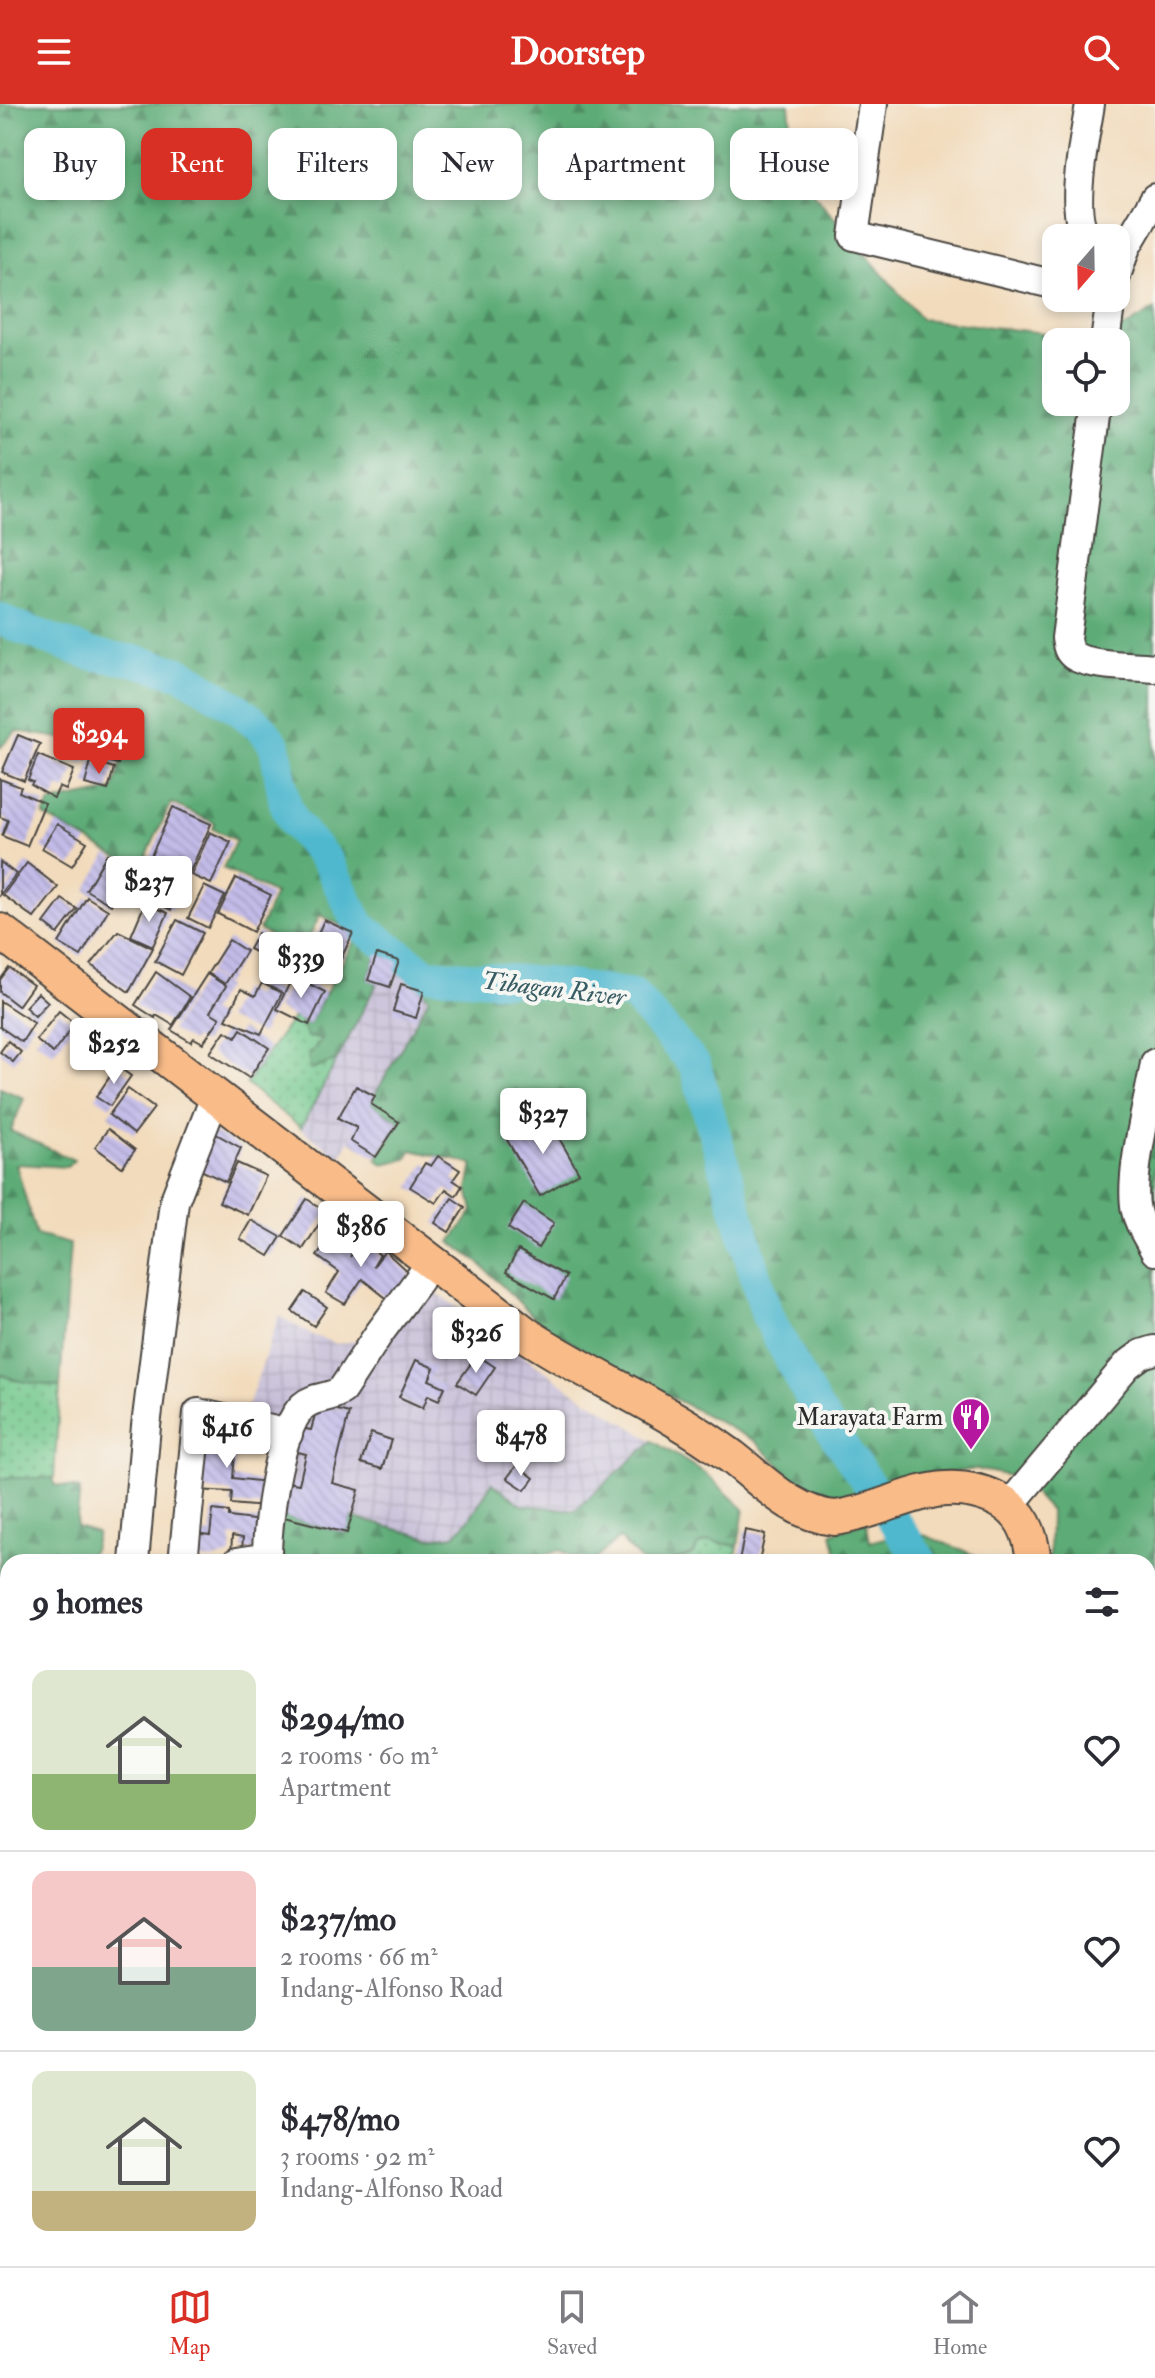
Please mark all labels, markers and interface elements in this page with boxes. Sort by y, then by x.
icon: menu [32,30,76,74]
text: Doorstep [510,30,645,75]
icon: search [1079,30,1123,74]
chip: Buy [24,128,125,200]
chip: Rent [141,128,252,200]
chip: Filters [268,128,397,200]
chip: New [413,128,522,200]
chip: Apartment [538,128,714,200]
chip: House [730,128,858,200]
north arrow [1042,224,1130,312]
map controls [1042,224,1130,416]
button: locate [1042,328,1130,416]
pin: $294 [52,708,146,776]
text: $294 [71,718,127,750]
pin: $237 [102,856,196,924]
text: $237 [124,866,174,898]
pin: $339 [254,932,348,1000]
text: $339 [277,942,325,974]
water label: Tibagan River [480,964,629,1014]
pin: $252 [67,1018,161,1086]
text: $252 [88,1028,140,1060]
pin: $327 [496,1088,590,1156]
text: $327 [518,1098,568,1130]
pin: $386 [314,1201,408,1269]
text: $386 [336,1211,386,1243]
pin: $326 [429,1307,523,1375]
text: $326 [451,1317,501,1349]
restaurant icon: Marayata Farm [950,1396,992,1451]
pin: $416 [180,1402,274,1470]
place label: Marayata Farm [797,1402,943,1433]
pin: $478 [474,1410,568,1478]
text: $416 [201,1412,253,1444]
text: $478 [495,1420,547,1452]
icon: filters [1080,1580,1124,1624]
text: 9 homes [32,1581,143,1624]
text: $294/mo [280,1697,404,1740]
icon: home [96,1702,192,1798]
icon: heart [1080,1728,1124,1772]
text: 2 rooms · 60 m² [280,1740,438,1772]
text: Apartment [280,1772,391,1804]
text: $237/mo [280,1898,396,1941]
icon: home [96,1903,192,1999]
icon: heart [1080,1929,1124,1973]
text: 2 rooms · 66 m² [280,1941,438,1973]
text: Indang-Alfonso Road [280,1973,503,2005]
text: $478/mo [280,2098,400,2141]
icon: home [96,2103,192,2199]
icon: heart [1080,2129,1124,2173]
text: 3 rooms · 92 m² [280,2141,435,2173]
text: Indang-Alfonso Road [280,2173,503,2205]
tab: Map [168,2285,212,2361]
tab: Saved [547,2285,597,2361]
tab: Home [933,2285,987,2361]

